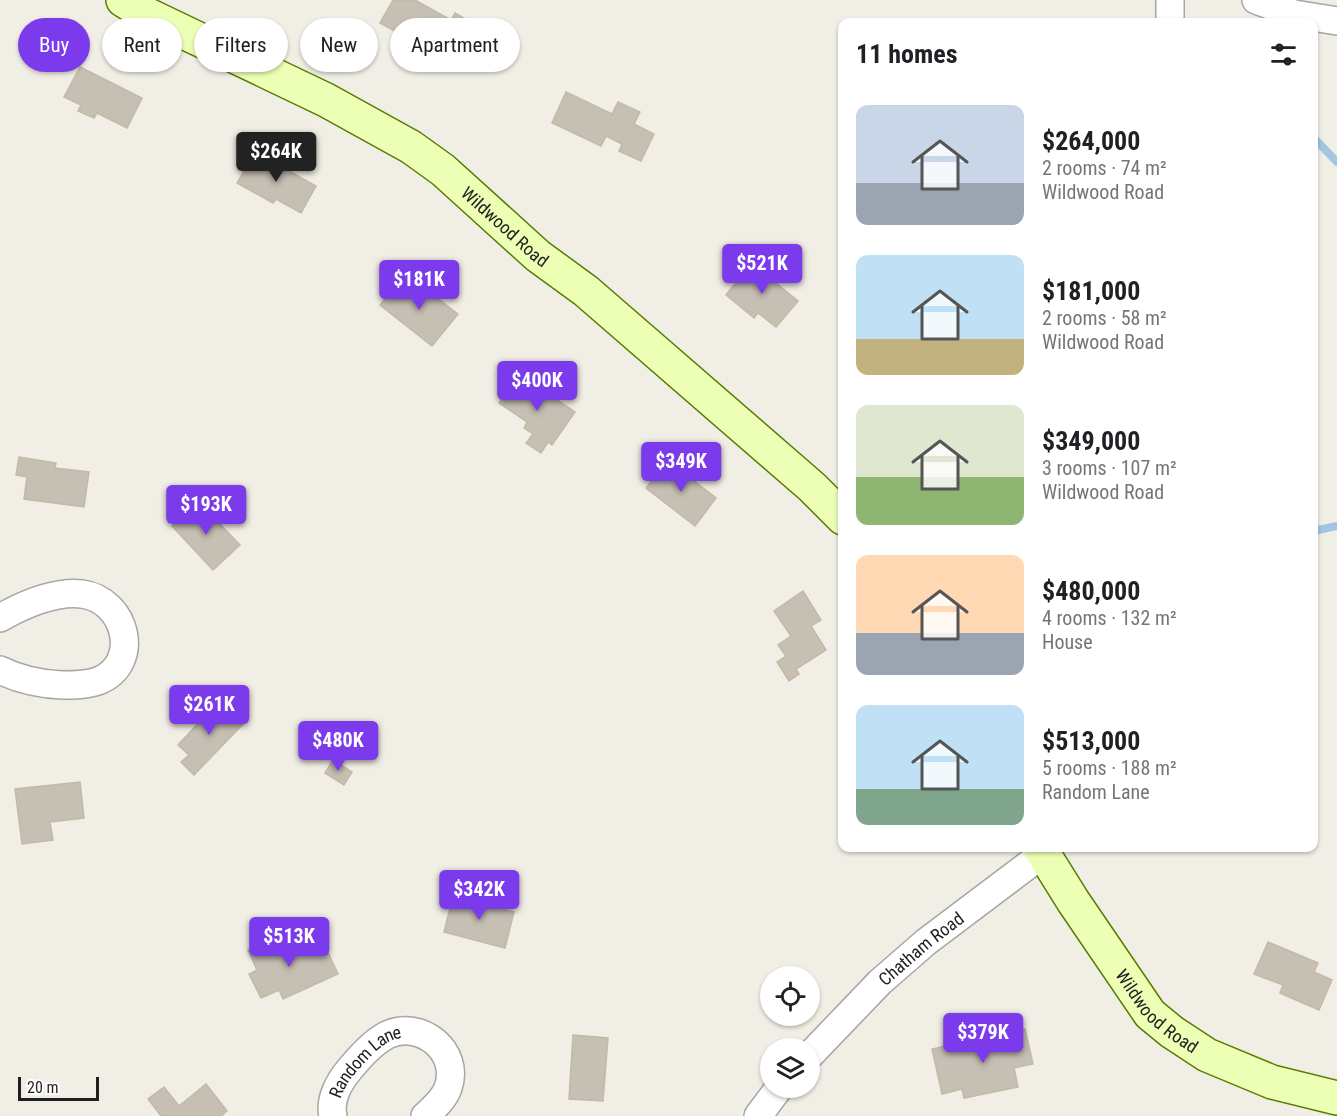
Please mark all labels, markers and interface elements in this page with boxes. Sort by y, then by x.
chip: Buy [18,18,90,72]
chip: Rent [102,18,182,72]
chip: Filters [194,18,288,72]
chip: New [300,18,378,72]
chip: Apartment [390,18,520,72]
icon: filters [1267,38,1300,71]
text: 11 homes [856,39,958,69]
text: $264,000 [1042,126,1140,156]
icon: home [904,129,976,201]
pin: $264K [234,132,318,183]
text: $264K [250,139,302,163]
text: 2 rooms · 74 m² [1042,156,1167,180]
text: Wildwood Road [1042,180,1164,204]
street label: Wildwood Road [457,182,553,271]
pin: $521K [720,244,804,295]
text: $521K [736,251,788,275]
pin: $181K [377,260,461,311]
text: $181K [393,267,445,291]
text: $181,000 [1042,276,1140,306]
icon: home [904,279,976,351]
text: 2 rooms · 58 m² [1042,306,1167,330]
text: Wildwood Road [1042,330,1164,354]
pin: $400K [495,361,579,412]
text: $400K [511,368,563,392]
text: $349,000 [1042,426,1140,456]
icon: home [904,429,976,501]
pin: $349K [639,442,723,493]
text: $349K [655,449,707,473]
text: 3 rooms · 107 m² [1042,456,1177,480]
text: Wildwood Road [1042,480,1164,504]
pin: $193K [164,485,248,536]
text: $193K [180,492,232,516]
text: $480,000 [1042,576,1140,606]
icon: home [904,579,976,651]
text: 4 rooms · 132 m² [1042,606,1177,630]
text: House [1042,630,1093,654]
pin: $261K [167,685,251,736]
text: $261K [183,692,235,716]
pin: $480K [296,721,380,772]
text: $513,000 [1042,726,1140,756]
text: $480K [312,728,364,752]
icon: home [904,729,976,801]
text: 5 rooms · 188 m² [1042,756,1177,780]
text: Random Lane [1042,780,1150,804]
pin: $342K [437,870,521,921]
text: $342K [453,877,505,901]
street label: Chatham Road [874,907,967,989]
pin: $513K [247,917,331,968]
text: $513K [263,924,315,948]
street label: Wildwood Road [1112,965,1202,1057]
map controls [760,966,820,1098]
button: locate [760,966,820,1026]
pin: $379K [941,1013,1025,1064]
text: $379K [957,1020,1009,1044]
street label: Random Lane [324,1021,403,1100]
button: layers [760,1038,820,1098]
scale bar [18,1074,99,1102]
text: 20 m [27,1078,59,1097]

